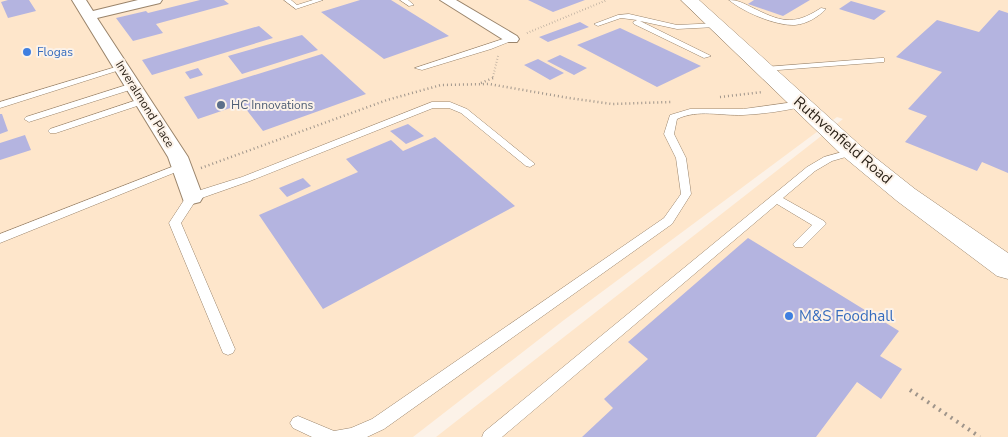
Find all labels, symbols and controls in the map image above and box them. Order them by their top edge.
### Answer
place label: Flogas [37,44,73,60]
marker: Flogas [21,46,33,58]
street label: Inveralmond Place [112,58,178,150]
street label: Ruthvenfield Road [789,92,897,188]
place label: HC Innovations [231,97,313,113]
marker: HC Innovations [215,99,227,111]
place label: M&S Foodhall [799,306,895,326]
marker: M&S Foodhall [783,310,795,322]

